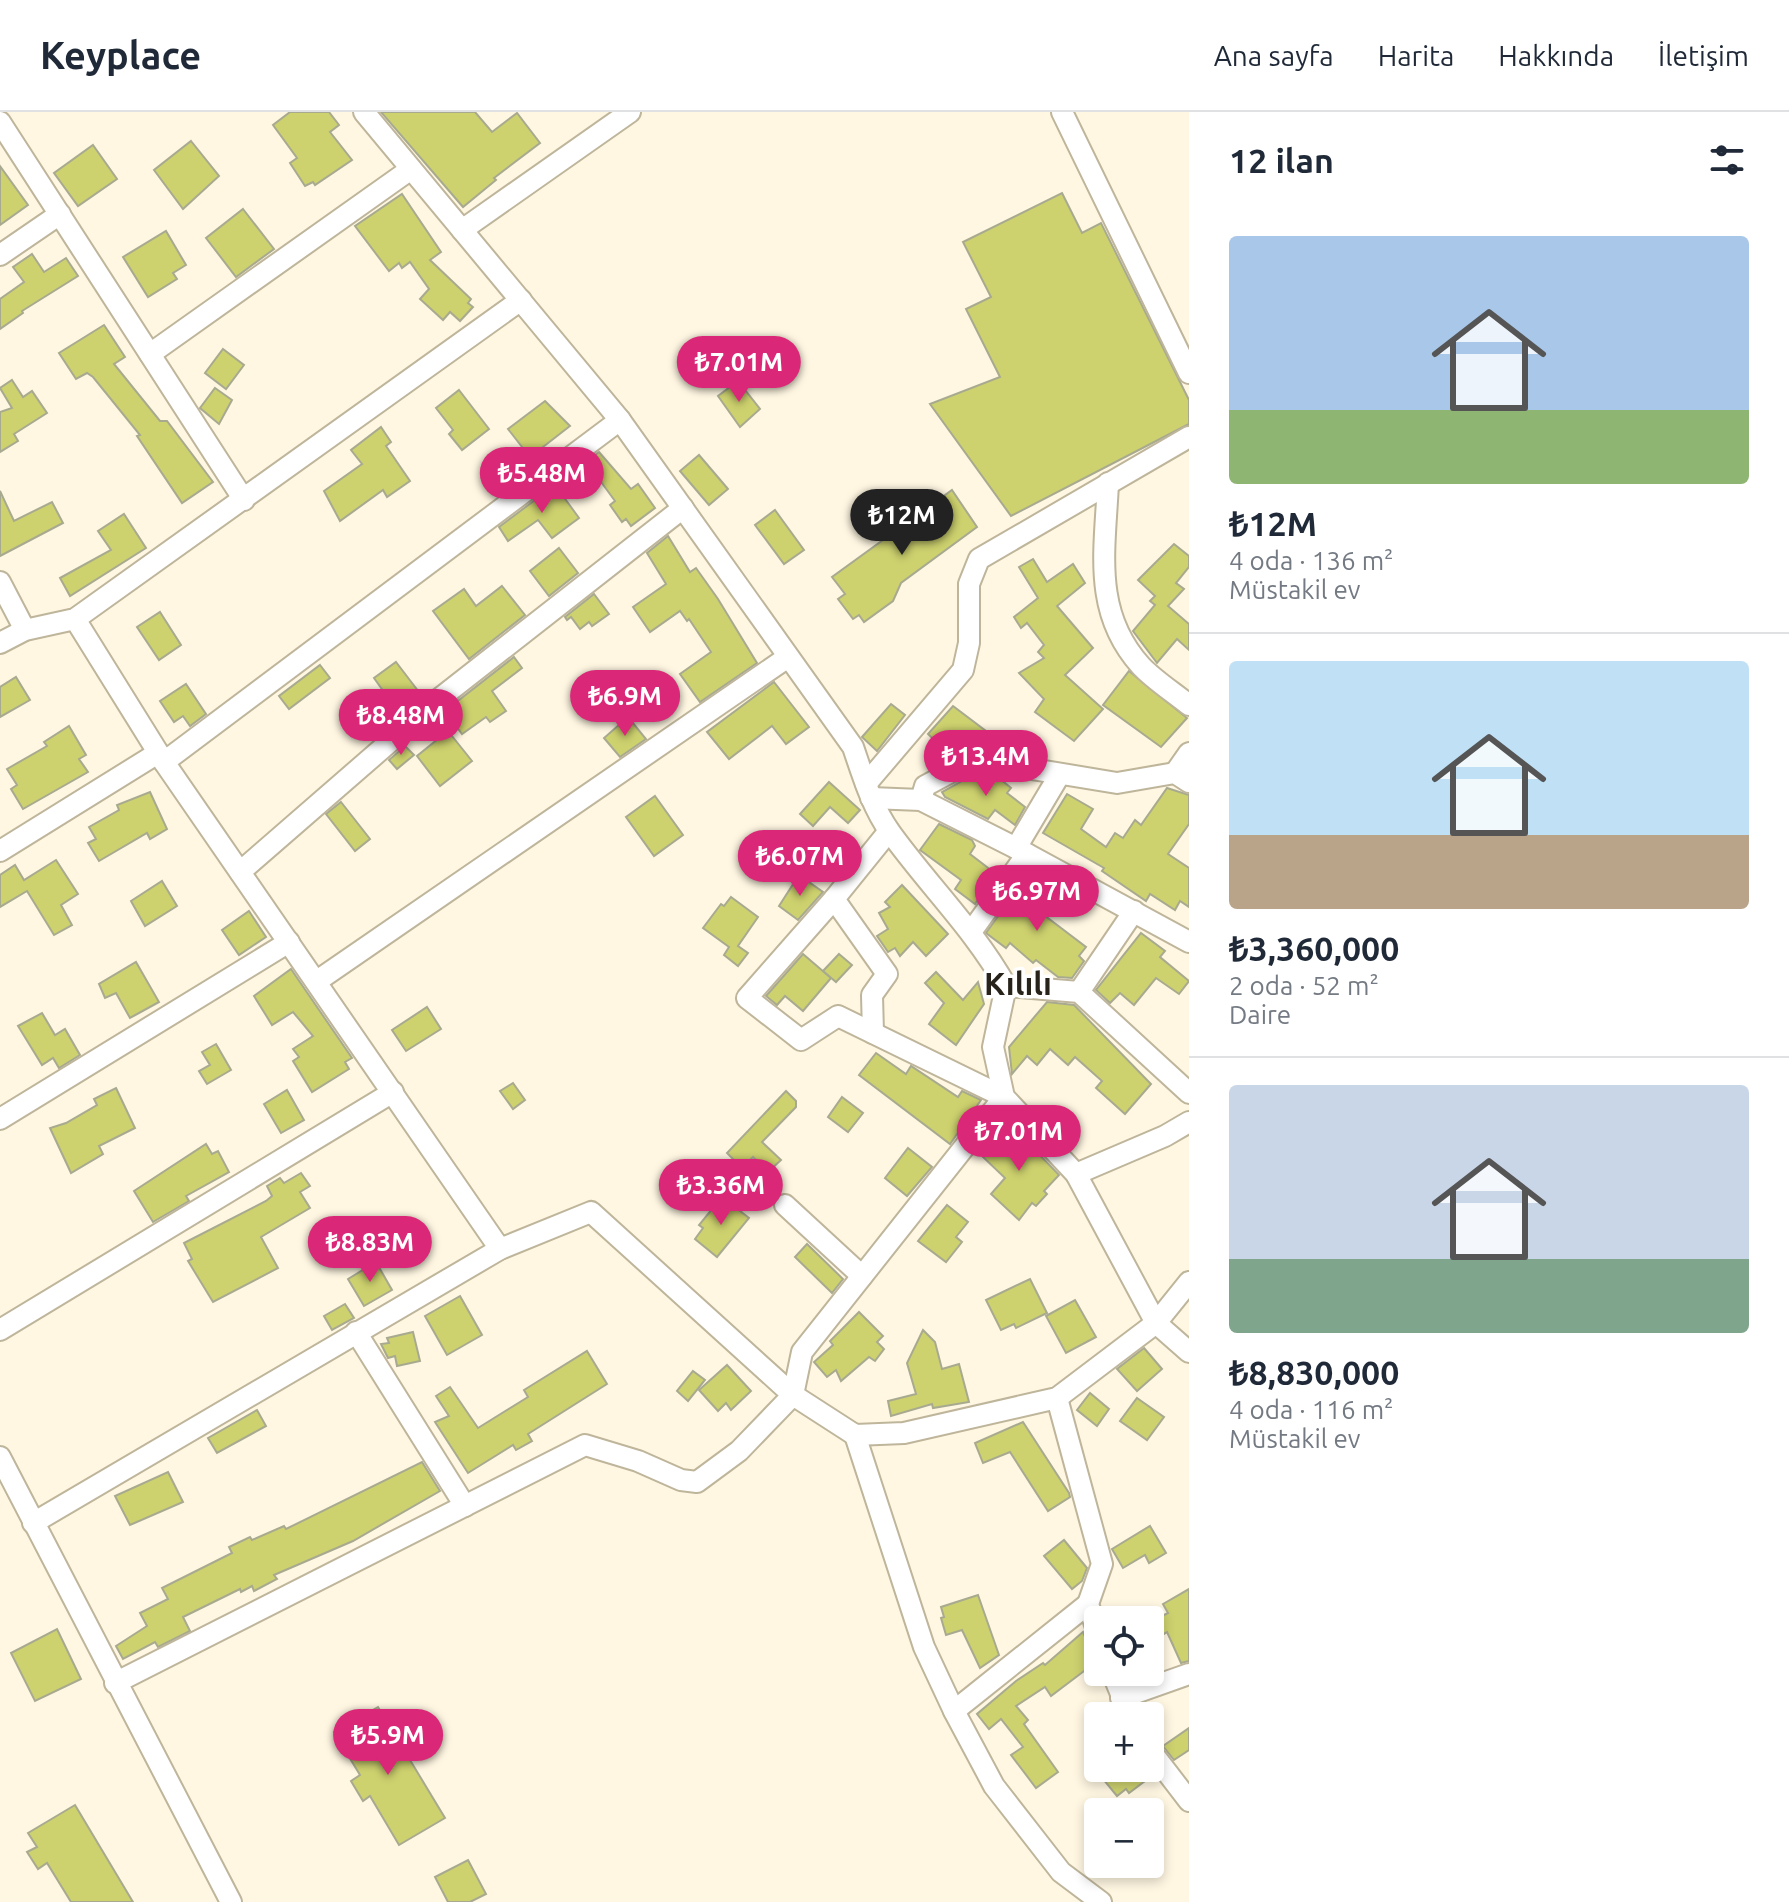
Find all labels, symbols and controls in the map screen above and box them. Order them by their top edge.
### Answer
text: Keyplace [40,34,201,76]
text: Ana sayfa [1214,40,1334,71]
text: Harita [1378,40,1454,71]
text: Hakkında [1498,40,1614,71]
text: İletişim [1658,40,1749,71]
icon: filters [1705,138,1749,182]
text: 12 ilan [1229,141,1334,179]
icon: home [1417,288,1561,432]
pin: ₺7.01M [674,336,804,404]
text: ₺7.01M [695,347,783,376]
pin: ₺5.48M [477,447,607,515]
text: ₺5.48M [498,458,586,487]
pin: ₺12M [855,489,949,557]
text: ₺12M [868,500,936,529]
text: ₺12M [1229,504,1317,542]
text: 4 oda · 136 m² [1229,546,1393,575]
text: Müstakil ev [1229,575,1361,604]
pin: ₺6.9M [569,670,681,738]
text: ₺6.9M [588,681,662,710]
pin: ₺8.48M [336,689,466,757]
text: ₺8.48M [357,700,445,729]
icon: home [1417,713,1561,857]
pin: ₺13.4M [921,730,1051,798]
text: ₺13.4M [942,741,1030,770]
pin: ₺6.07M [735,830,865,898]
text: ₺6.07M [756,841,844,870]
pin: ₺6.97M [972,865,1102,933]
text: ₺6.97M [993,876,1081,905]
text: ₺3,360,000 [1229,929,1399,967]
district label: Kılılı [984,965,1052,1001]
text: 2 oda · 52 m² [1229,971,1379,1000]
text: Daire [1229,1000,1291,1029]
pin: ₺7.01M [954,1105,1084,1173]
text: ₺7.01M [975,1116,1063,1145]
icon: home [1417,1137,1561,1281]
pin: ₺3.36M [656,1159,786,1227]
text: ₺3.36M [677,1170,765,1199]
pin: ₺8.83M [305,1216,435,1284]
text: ₺8.83M [326,1227,414,1256]
text: ₺8,830,000 [1229,1353,1399,1391]
text: 4 oda · 116 m² [1229,1395,1393,1424]
text: Müstakil ev [1229,1424,1361,1453]
map controls [1084,1606,1164,1878]
button: locate [1084,1606,1164,1686]
button: + [1084,1702,1164,1782]
pin: ₺5.9M [332,1709,444,1777]
text: ₺5.9M [351,1720,425,1749]
button: − [1084,1798,1164,1878]

